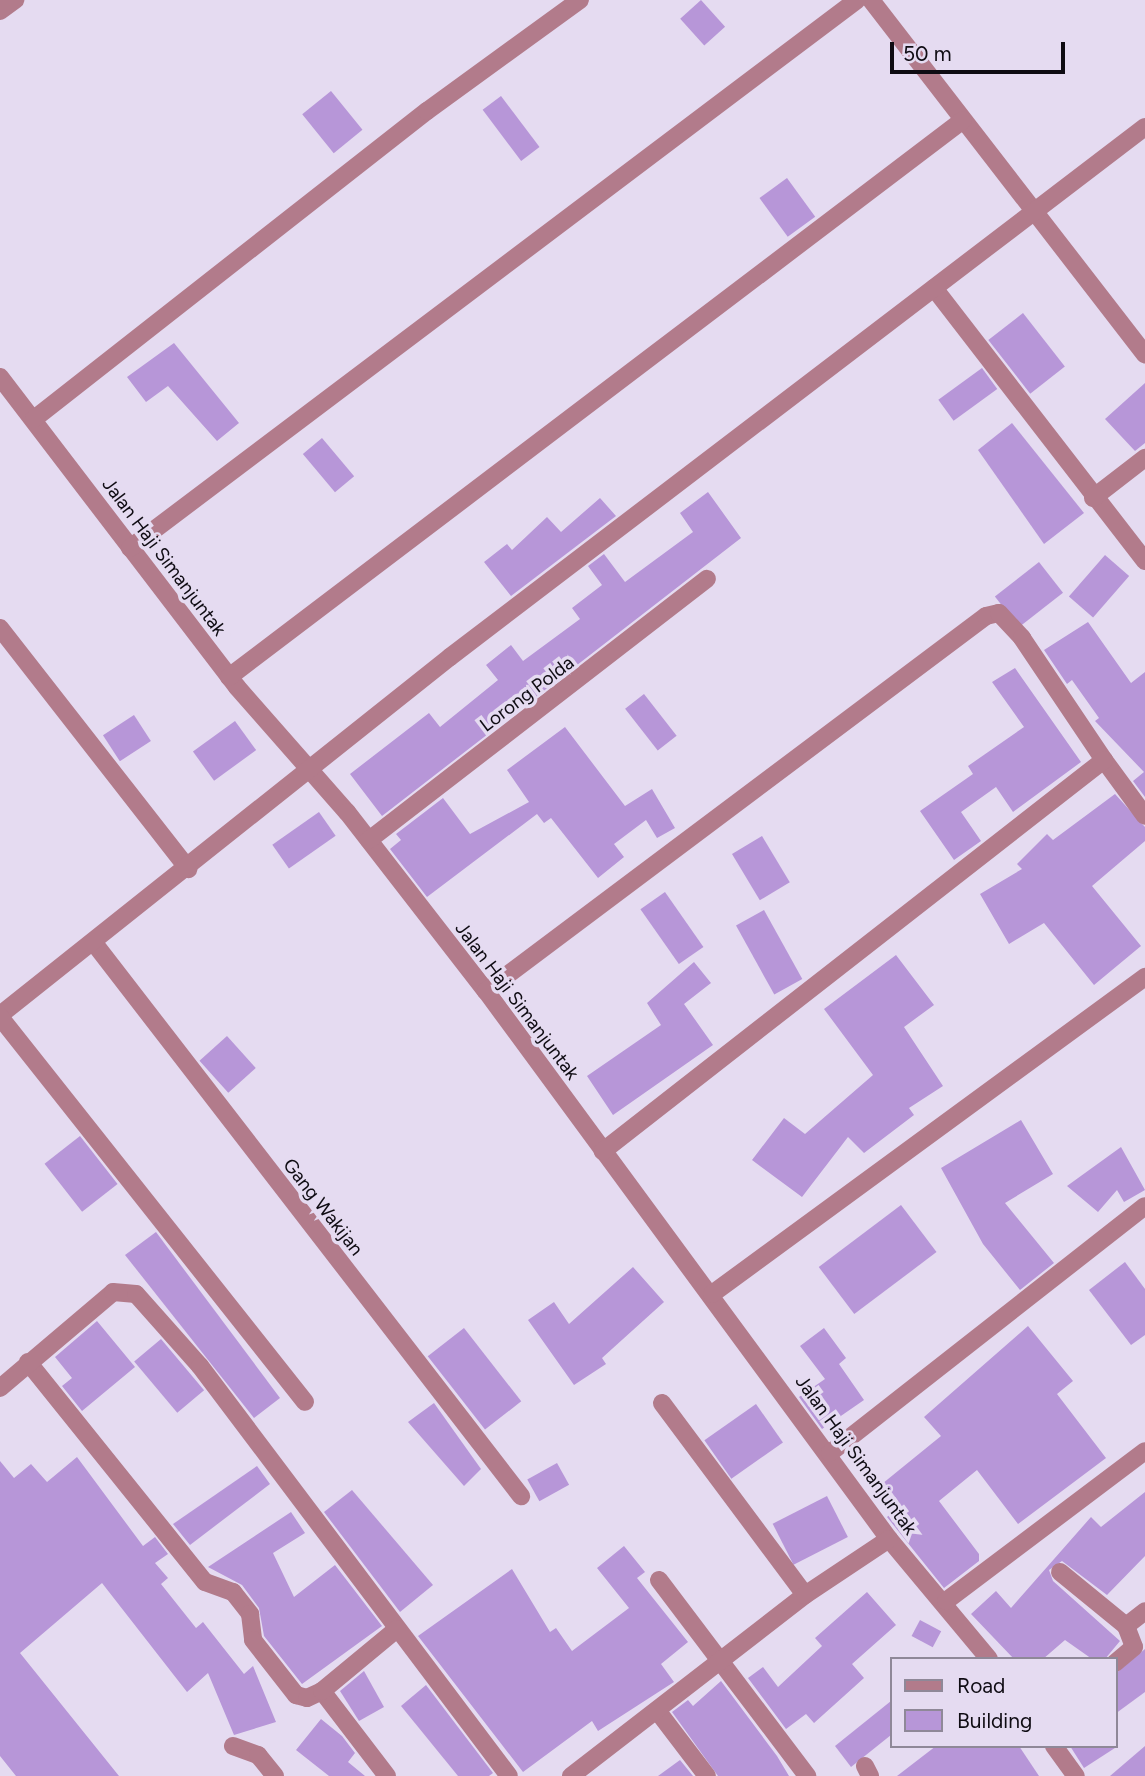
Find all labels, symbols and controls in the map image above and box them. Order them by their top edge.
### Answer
scale bar [893,28,1068,72]
text: 50 m [903,41,952,66]
street label: Jalan Haji Simanjuntak [97,474,231,640]
street label: Lorong Polda [476,651,578,737]
street label: Jalan Haji Simanjuntak [450,918,584,1084]
street label: Gang Wakijan [278,1154,368,1260]
street label: Jalan Haji Simanjuntak [790,1371,922,1539]
legend [890,1657,1117,1748]
text: Road [957,1673,1005,1698]
text: Building [957,1708,1032,1733]

